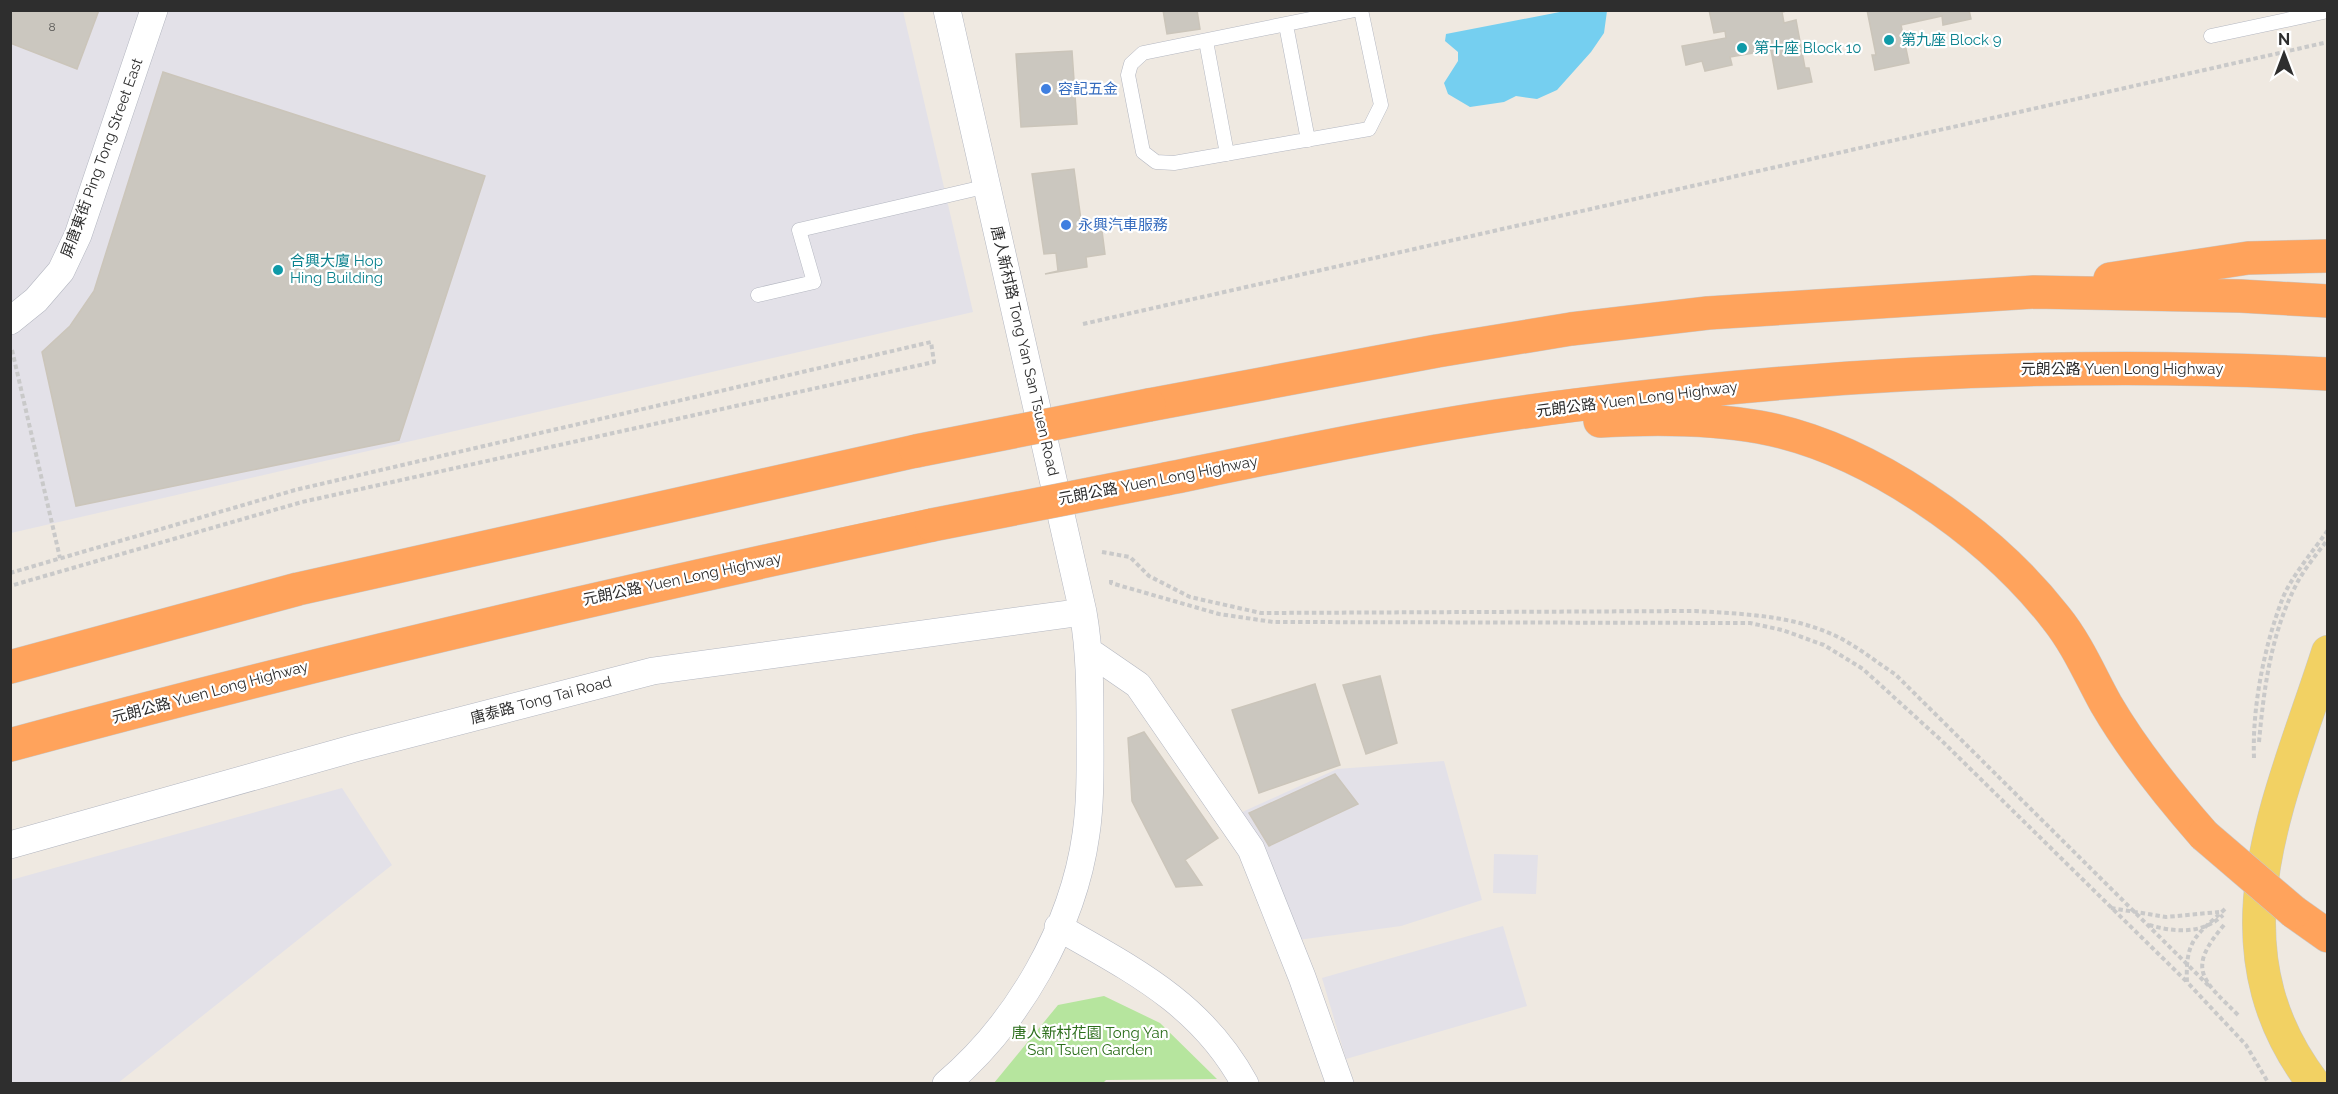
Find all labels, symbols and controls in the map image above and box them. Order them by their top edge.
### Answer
house number: 8 [48,20,56,34]
north arrow [2254,24,2314,84]
text: N [2278,30,2290,49]
place label: 第九座 Block 9 [1901,31,2002,49]
marker: 第九座 Block 9 [1882,33,1896,47]
place label: 第十座 Block 10 [1754,39,1861,57]
marker: 第十座 Block 10 [1735,41,1749,55]
street label: 屏唐東街 Ping Tong Street East [57,56,147,260]
place label: 容記五金 [1058,80,1118,98]
marker: 容記五金 [1039,82,1053,96]
place label: 永興汽車服務 [1078,216,1168,234]
marker: 永興汽車服務 [1059,218,1073,232]
street label: 唐人新村路 Tong Yan San Tsuen Road [987,224,1063,478]
place label: 合興大廈 Hop Hing Building [290,252,383,287]
marker: 合興大廈 Hop Hing Building [271,263,285,277]
street label: 元朗公路 Yuen Long Highway [2021,360,2223,378]
street label: 元朗公路 Yuen Long Highway [1535,378,1739,420]
street label: 元朗公路 Yuen Long Highway [1057,452,1259,508]
street label: 元朗公路 Yuen Long Highway [581,549,783,609]
street label: 元朗公路 Yuen Long Highway [110,657,310,727]
street label: 唐泰路 Tong Tai Road [468,672,614,728]
park label: 唐人新村花園 Tong Yan San Tsuen Garden [1012,1024,1168,1059]

